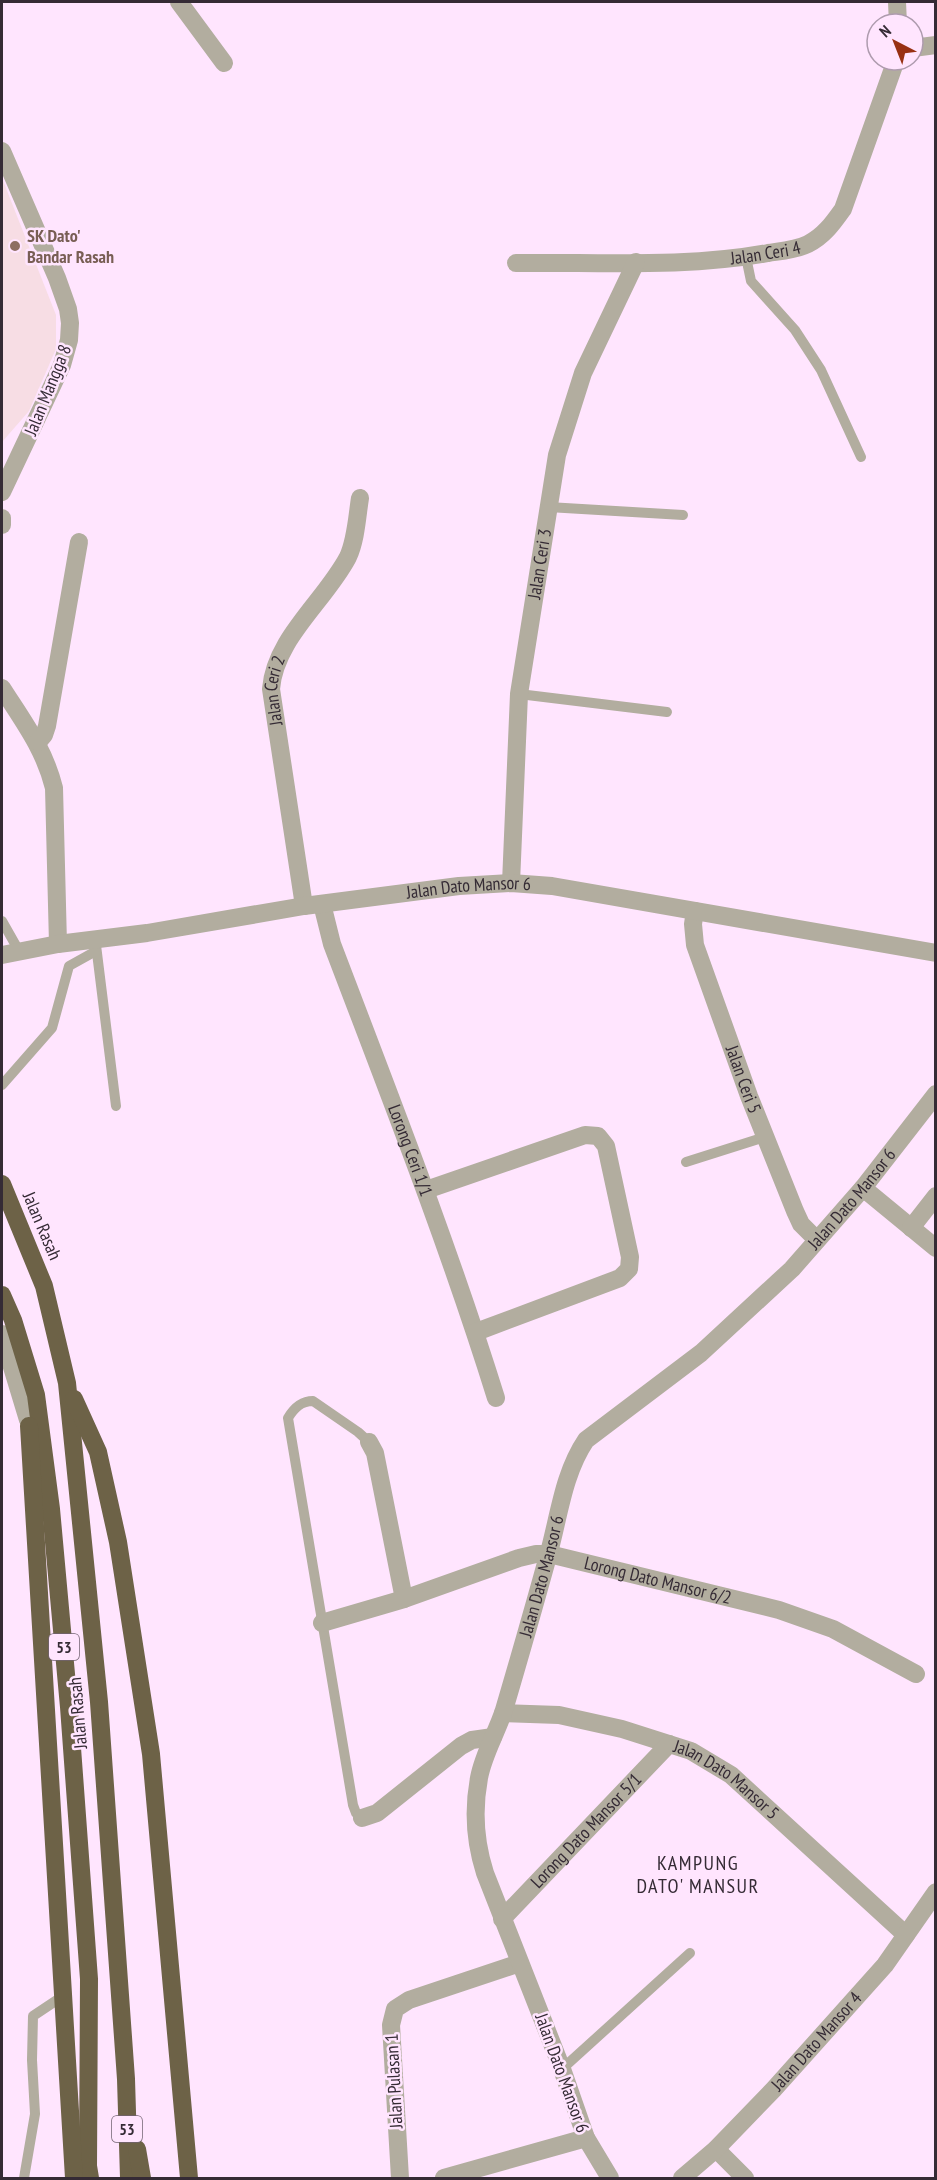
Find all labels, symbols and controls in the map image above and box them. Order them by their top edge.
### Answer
north arrow [865,12,925,72]
text: N [875,21,895,41]
place label: SK Dato' Bandar Rasah [27,224,114,268]
street label: Jalan Ceri 4 [728,236,803,270]
marker: SK Dato' Bandar Rasah [8,239,22,253]
street label: Jalan Mangga 8 [19,341,76,440]
street label: Jalan Ceri 3 [522,527,556,601]
street label: Jalan Ceri 2 [259,652,290,728]
street label: Jalan Dato Mansor 6 [404,871,532,904]
street label: Jalan Ceri 5 [720,1041,767,1117]
street label: Lorong Ceri 1/1 [383,1101,438,1199]
street label: Jalan Dato Mansor 6 [802,1144,900,1255]
street label: Jalan Rasah [17,1187,67,1263]
street label: Jalan Dato Mansor 6 [514,1513,568,1641]
street label: Lorong Dato Mansor 6/2 [582,1551,734,1609]
road number: 53 [49,1634,79,1660]
street label: Jalan Rasah [63,1676,92,1751]
street label: Jalan Dato Mansor 5 [670,1734,784,1824]
street label: Lorong Dato Mansor 5/1 [526,1768,646,1893]
district label: KAMPUNG DATO' MANSUR [636,1850,760,1899]
street label: Jalan Dato Mansor 4 [765,1987,867,2096]
street label: Jalan Dato Mansor 6 [530,2009,595,2135]
street label: Jalan Pulasan 1 [380,2033,408,2130]
road number: 53 [112,2116,142,2142]

